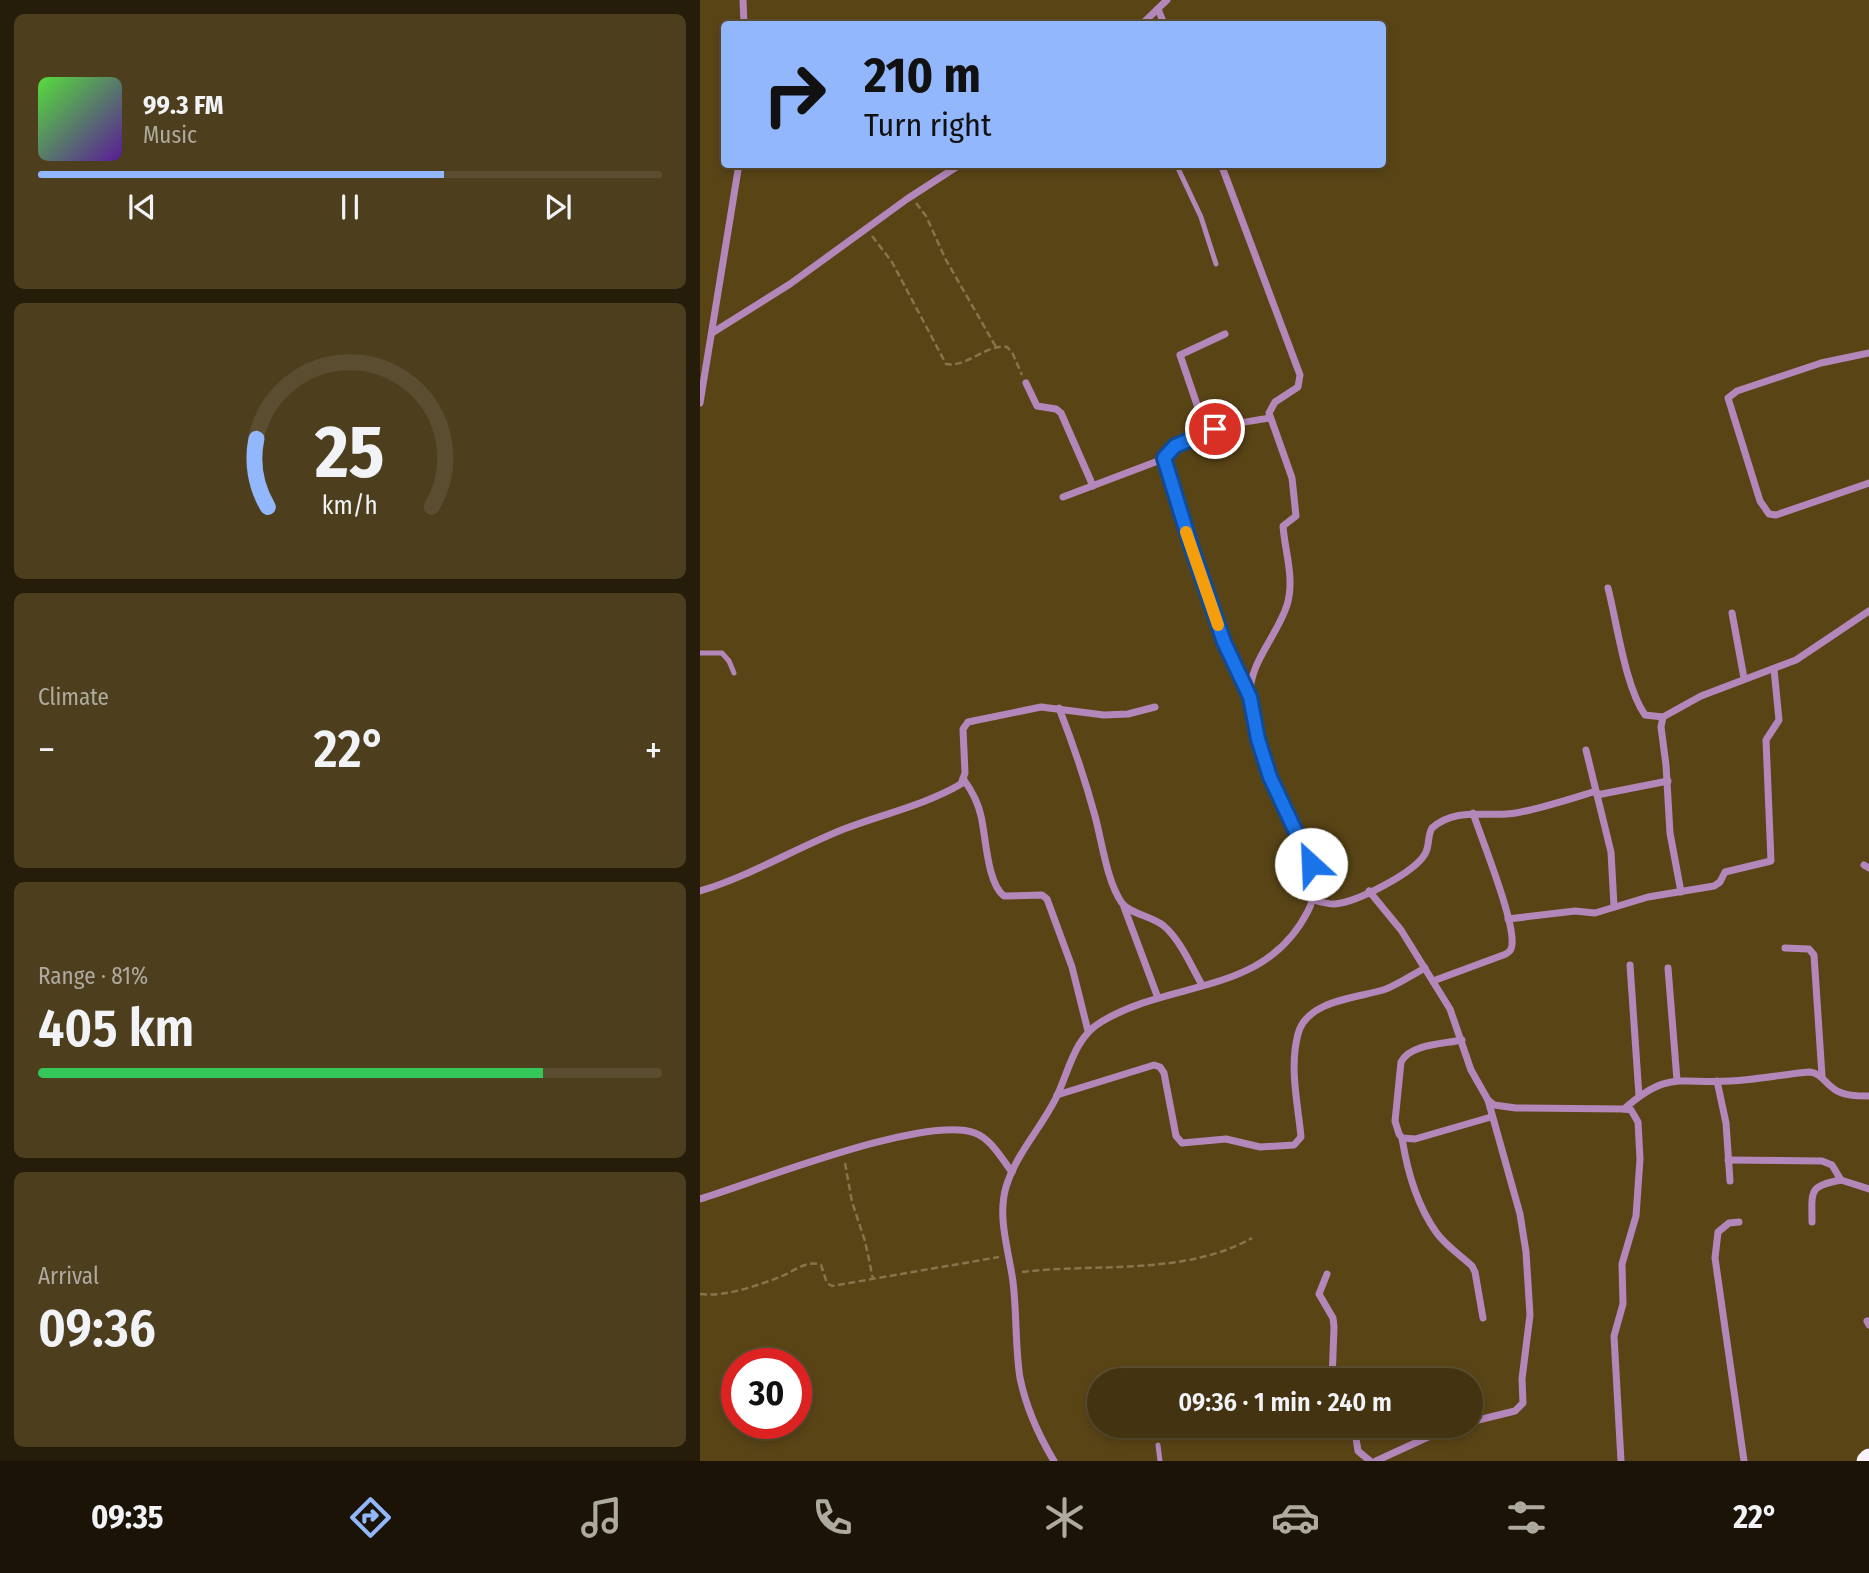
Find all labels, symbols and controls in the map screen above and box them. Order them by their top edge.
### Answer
text: 210 m [864,46,981,105]
icon: right [749,49,840,140]
text: 99.3 FM [143,90,223,121]
text: Turn right [864,106,991,144]
text: Music [143,121,197,149]
icon: previous [123,188,161,226]
icon: pause [331,188,369,226]
icon: next [539,188,577,226]
pin [1185,399,1245,459]
text: 25 [314,410,385,497]
icon: arrive [1196,410,1234,448]
text: km/h [322,491,378,521]
text: Climate [38,683,109,711]
text: 22° [314,718,386,781]
text: − [38,727,55,773]
text: + [645,727,662,773]
position arrow [1274,827,1348,901]
text: Range · 81% [38,962,148,990]
text: 405 km [38,997,194,1060]
text: Arrival [38,1262,99,1290]
text: 09:36 [38,1297,156,1360]
speed limit sign: 30 [721,1348,812,1439]
text: 09:36 · 1 min · 240 m [1178,1387,1392,1418]
icon: directions [346,1493,395,1542]
icon: music [577,1493,626,1542]
icon: phone [808,1493,857,1542]
icon: climate [1040,1493,1089,1542]
icon: car [1271,1493,1320,1542]
icon: filters [1502,1493,1551,1542]
text: 09:35 [91,1498,164,1536]
text: 22° [1733,1498,1778,1536]

